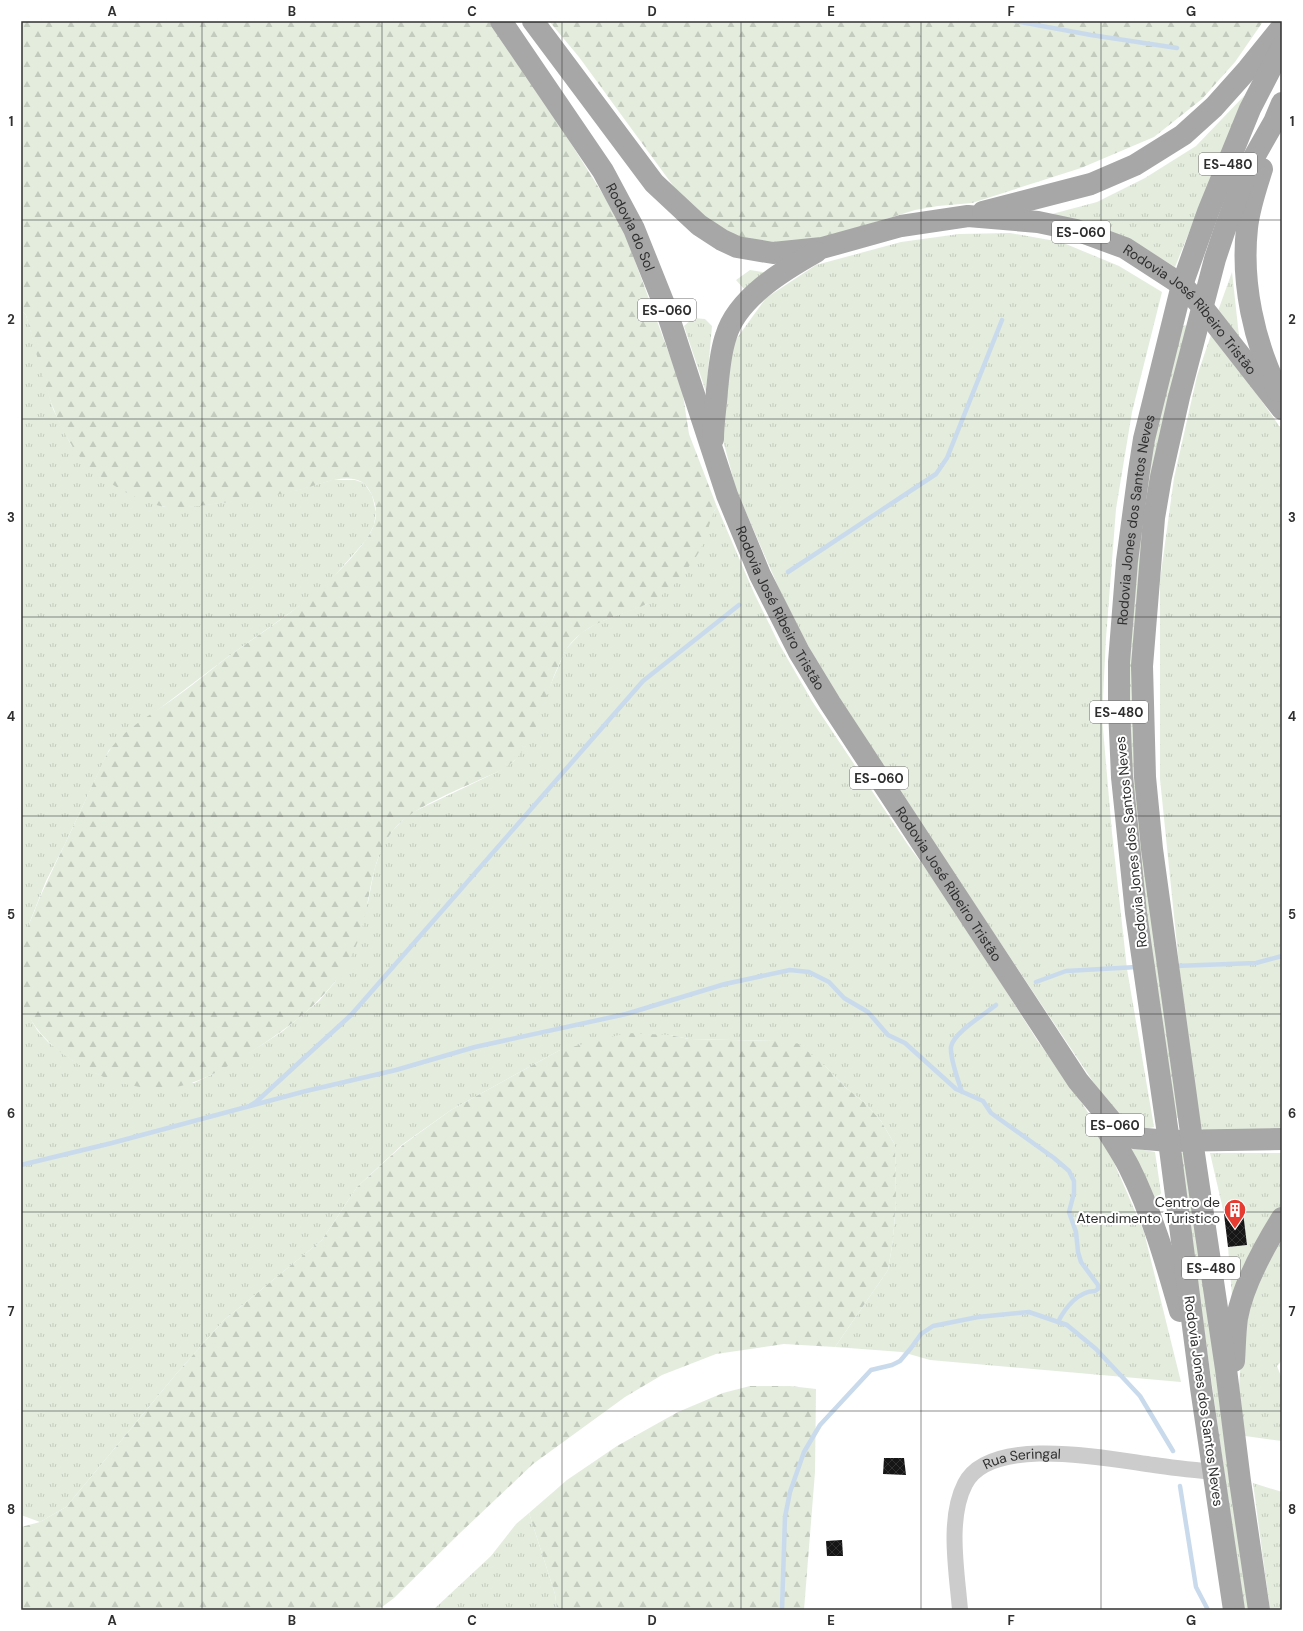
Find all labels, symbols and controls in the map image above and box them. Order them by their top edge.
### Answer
text: A [107,3,117,20]
text: B [288,3,296,20]
text: C [467,3,477,20]
text: D [647,3,657,20]
text: E [827,3,835,20]
text: F [1007,3,1015,20]
text: G [1186,3,1196,20]
text: 1 [9,113,13,130]
text: 1 [1290,113,1294,130]
road number: ES-480 [1199,153,1257,175]
street label: Rodovia do Sol [602,180,659,274]
road number: ES-060 [1052,221,1110,243]
street label: Rodovia José Ribeiro Tristão [1120,240,1261,378]
road number: ES-060 [638,299,696,321]
text: 2 [7,311,15,328]
text: 2 [1288,311,1296,328]
street label: Rodovia Jones dos Santos Neves [1113,412,1159,626]
text: 3 [7,509,15,526]
text: 3 [1288,509,1296,526]
street label: Rodovia José Ribeiro Tristão [732,523,829,693]
road number: ES-480 [1090,701,1148,723]
text: 4 [7,708,15,725]
text: 4 [1288,708,1296,725]
street label: Rodovia Jones dos Santos Neves [1111,735,1151,949]
road number: ES-060 [850,767,908,789]
street label: Rodovia José Ribeiro Tristão [891,803,1006,965]
text: 5 [7,906,15,923]
text: 5 [1288,906,1296,923]
text: 6 [7,1105,15,1122]
text: 6 [1288,1105,1296,1122]
road number: ES-060 [1086,1114,1144,1136]
place label: Centro de Atendimento Turistico [1077,1193,1220,1227]
building icon: Centro de Atendimento Turistico [1222,1197,1248,1230]
road number: ES-480 [1182,1257,1240,1279]
street label: Rodovia Jones dos Santos Neves [1180,1295,1228,1507]
text: 7 [8,1303,15,1320]
text: 7 [1289,1303,1296,1320]
street label: Rua Seringal [980,1444,1061,1473]
text: 8 [7,1501,15,1518]
text: 8 [1288,1501,1296,1518]
text: A [107,1612,117,1629]
text: B [288,1612,296,1629]
text: C [467,1612,477,1629]
text: D [647,1612,657,1629]
text: E [827,1612,835,1629]
text: F [1007,1612,1015,1629]
text: G [1186,1612,1196,1629]

